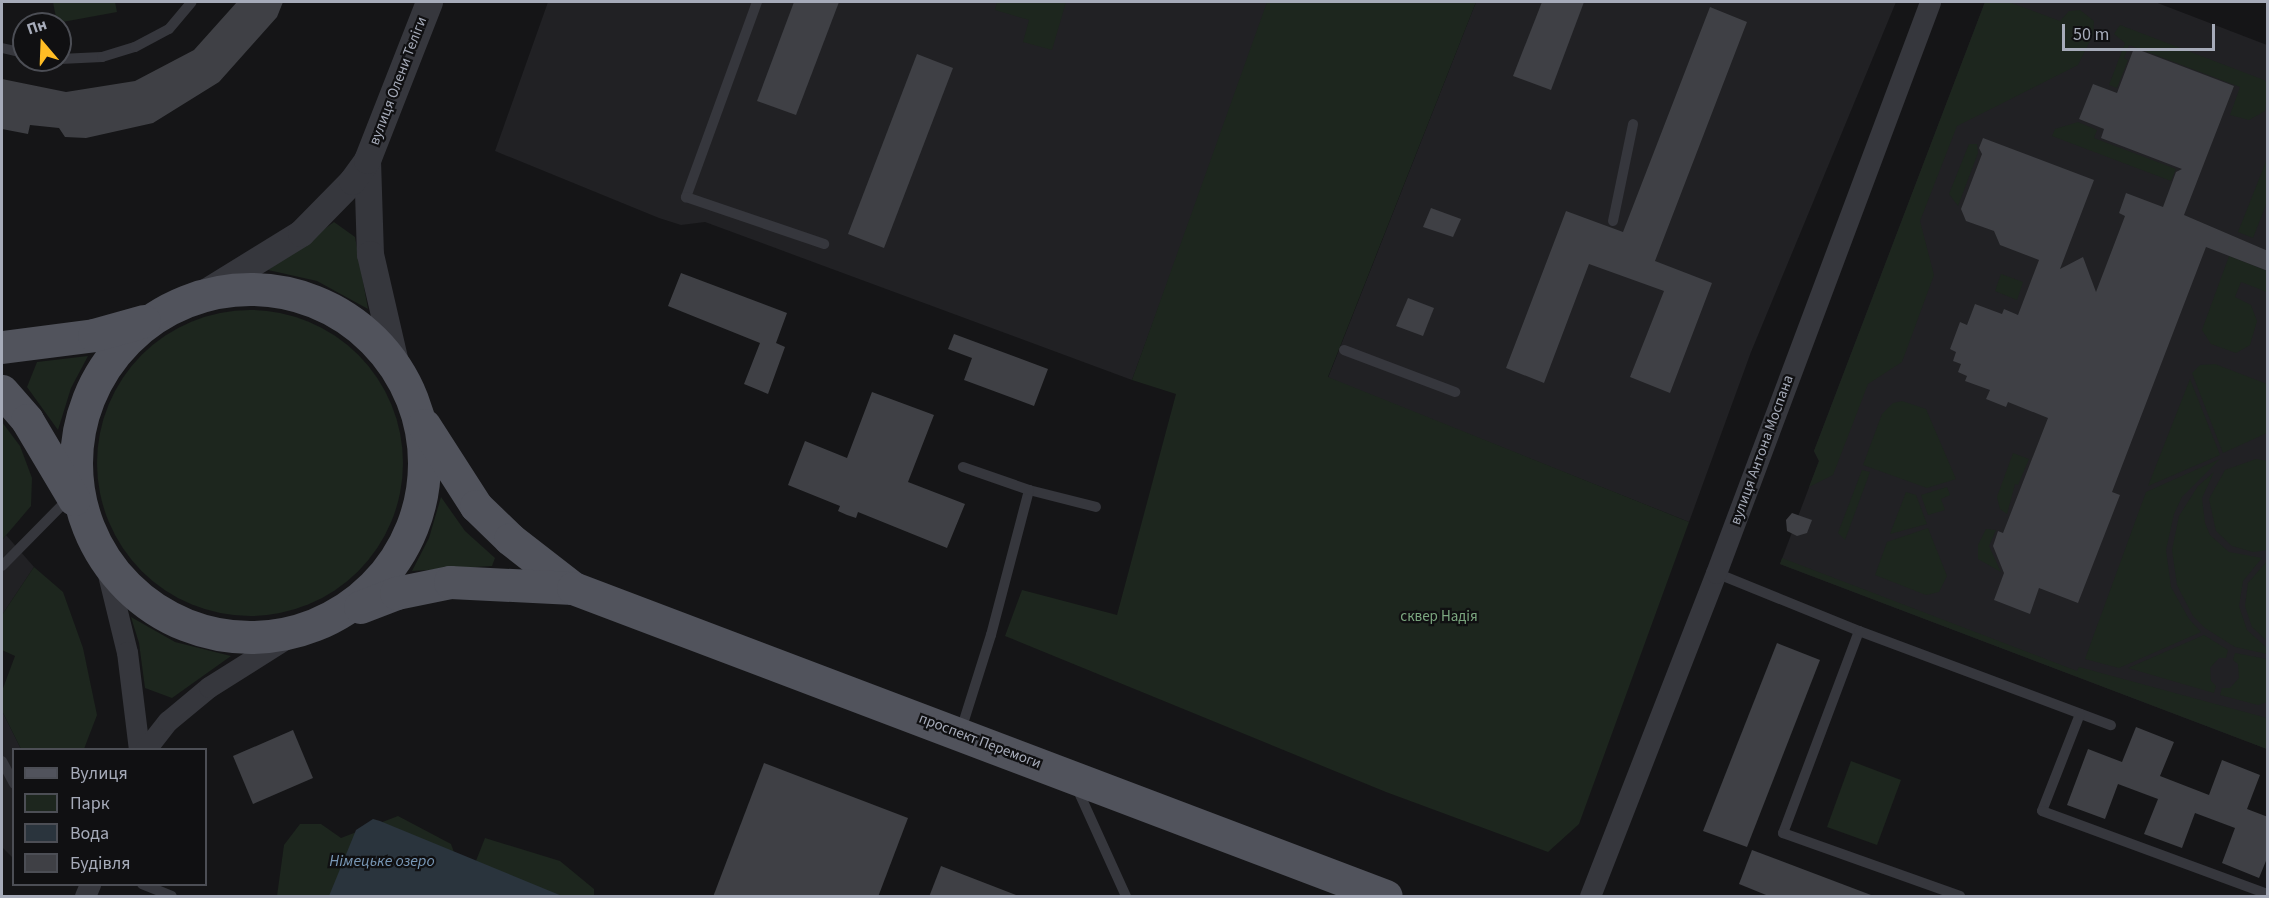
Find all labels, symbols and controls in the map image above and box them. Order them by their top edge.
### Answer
north arrow [12,12,72,72]
scale bar [2065,12,2218,50]
text: Пн [24,13,50,41]
street label: вулиця Олени Теліги [365,14,431,148]
text: 50 m [2073,22,2109,47]
street label: вулиця Антона Моспана [1727,373,1797,527]
park label: сквер Надія [1400,608,1478,626]
street label: проспект Перемоги [916,709,1044,773]
legend [12,748,207,886]
text: Вулиця [70,761,128,786]
text: Парк [70,791,110,816]
text: Вода [70,821,109,846]
text: Будівля [70,851,130,876]
water label: Німецьке озеро [329,851,435,871]

